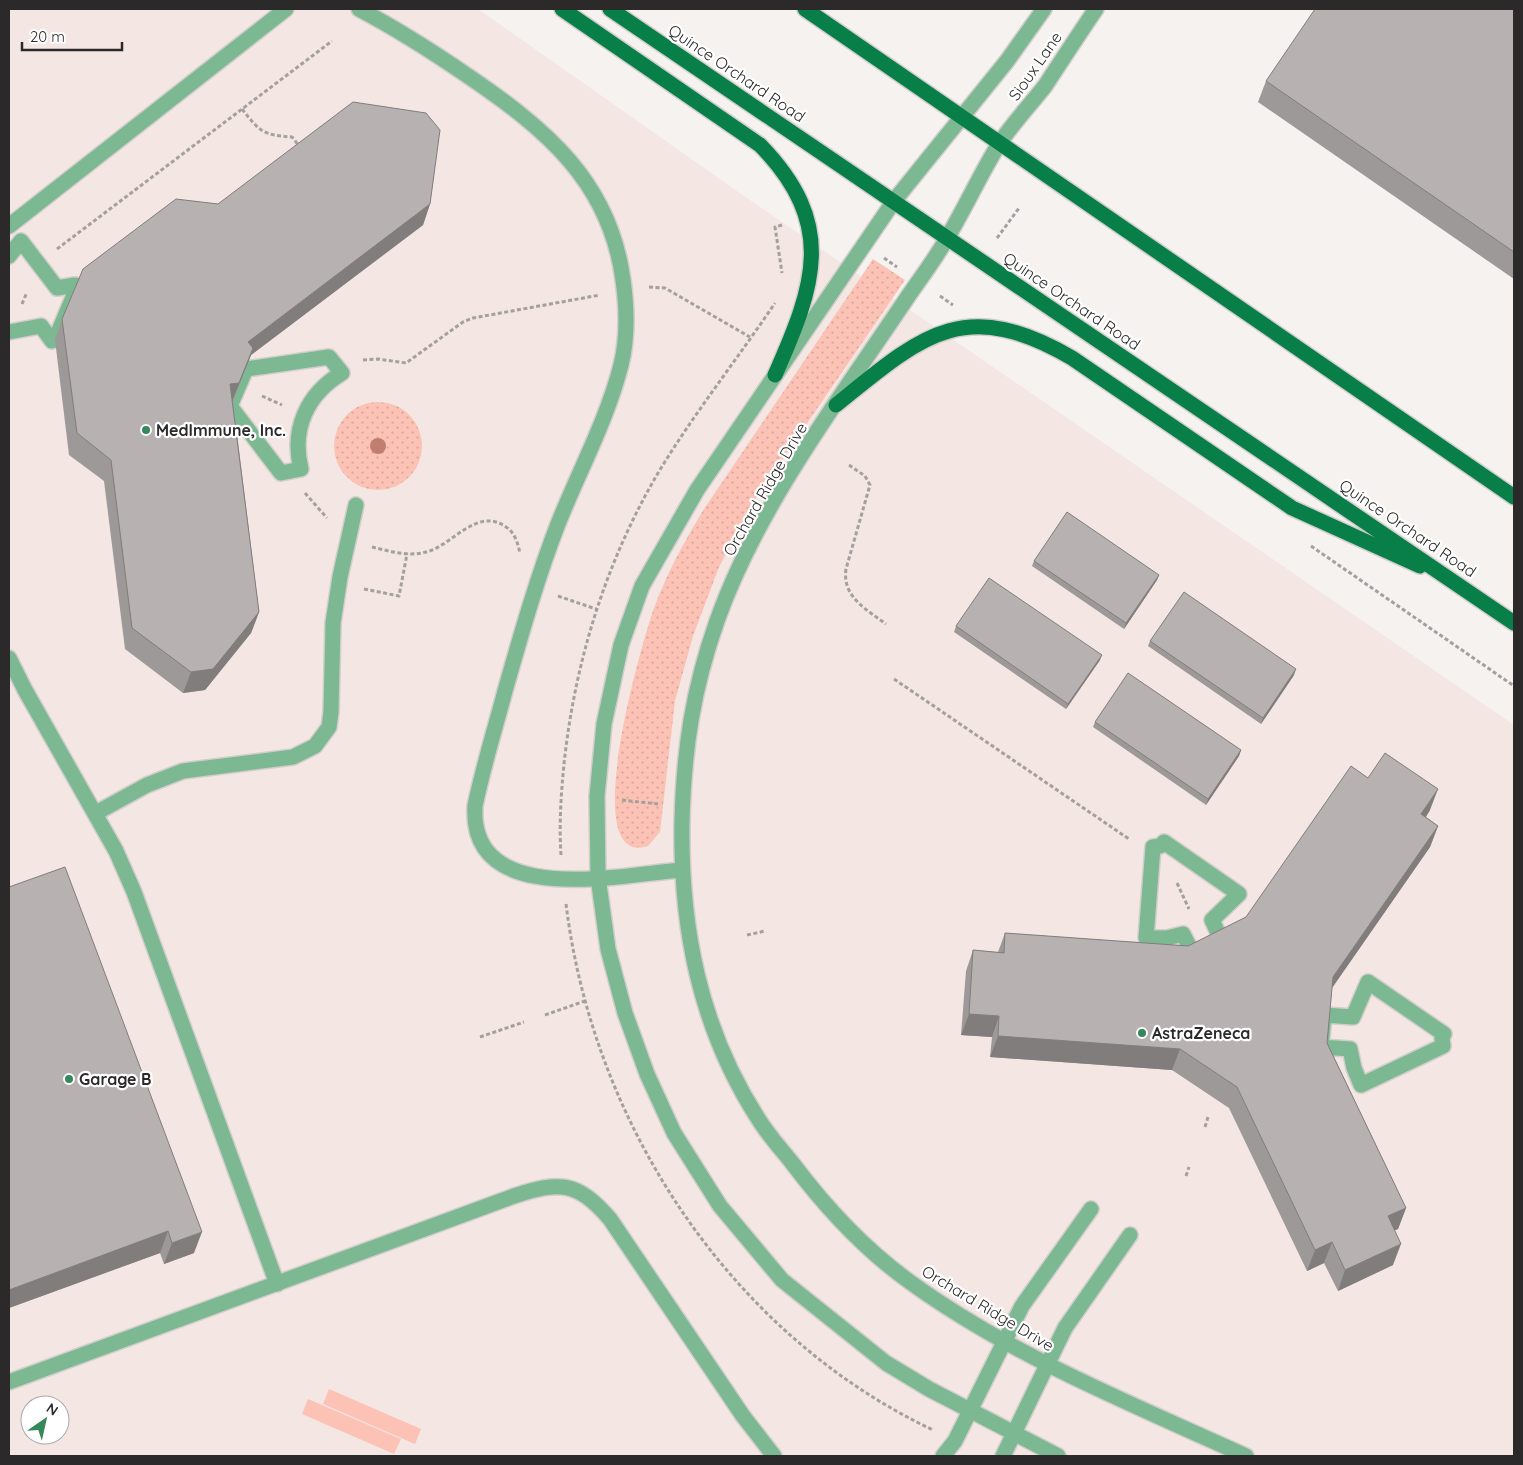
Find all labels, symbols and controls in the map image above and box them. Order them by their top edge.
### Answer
scale bar [22,20,122,52]
street label: Quince Orchard Road [665,20,809,126]
text: 20 m [30,27,65,46]
street label: Sioux Lane [1004,28,1066,104]
street label: Quince Orchard Road [1000,248,1144,354]
street label: Orchard Ridge Drive [719,419,811,559]
place label: MedImmune, Inc. [156,420,286,440]
marker: MedImmune, Inc. [140,424,152,436]
street label: Quince Orchard Road [1336,475,1480,581]
place label: AstraZeneca [1152,1023,1250,1043]
marker: AstraZeneca [1136,1027,1148,1039]
place label: Garage B [79,1069,152,1089]
marker: Garage B [63,1073,75,1085]
street label: Orchard Ridge Drive [918,1261,1058,1355]
north arrow [20,1395,70,1445]
text: N [43,1399,62,1420]

